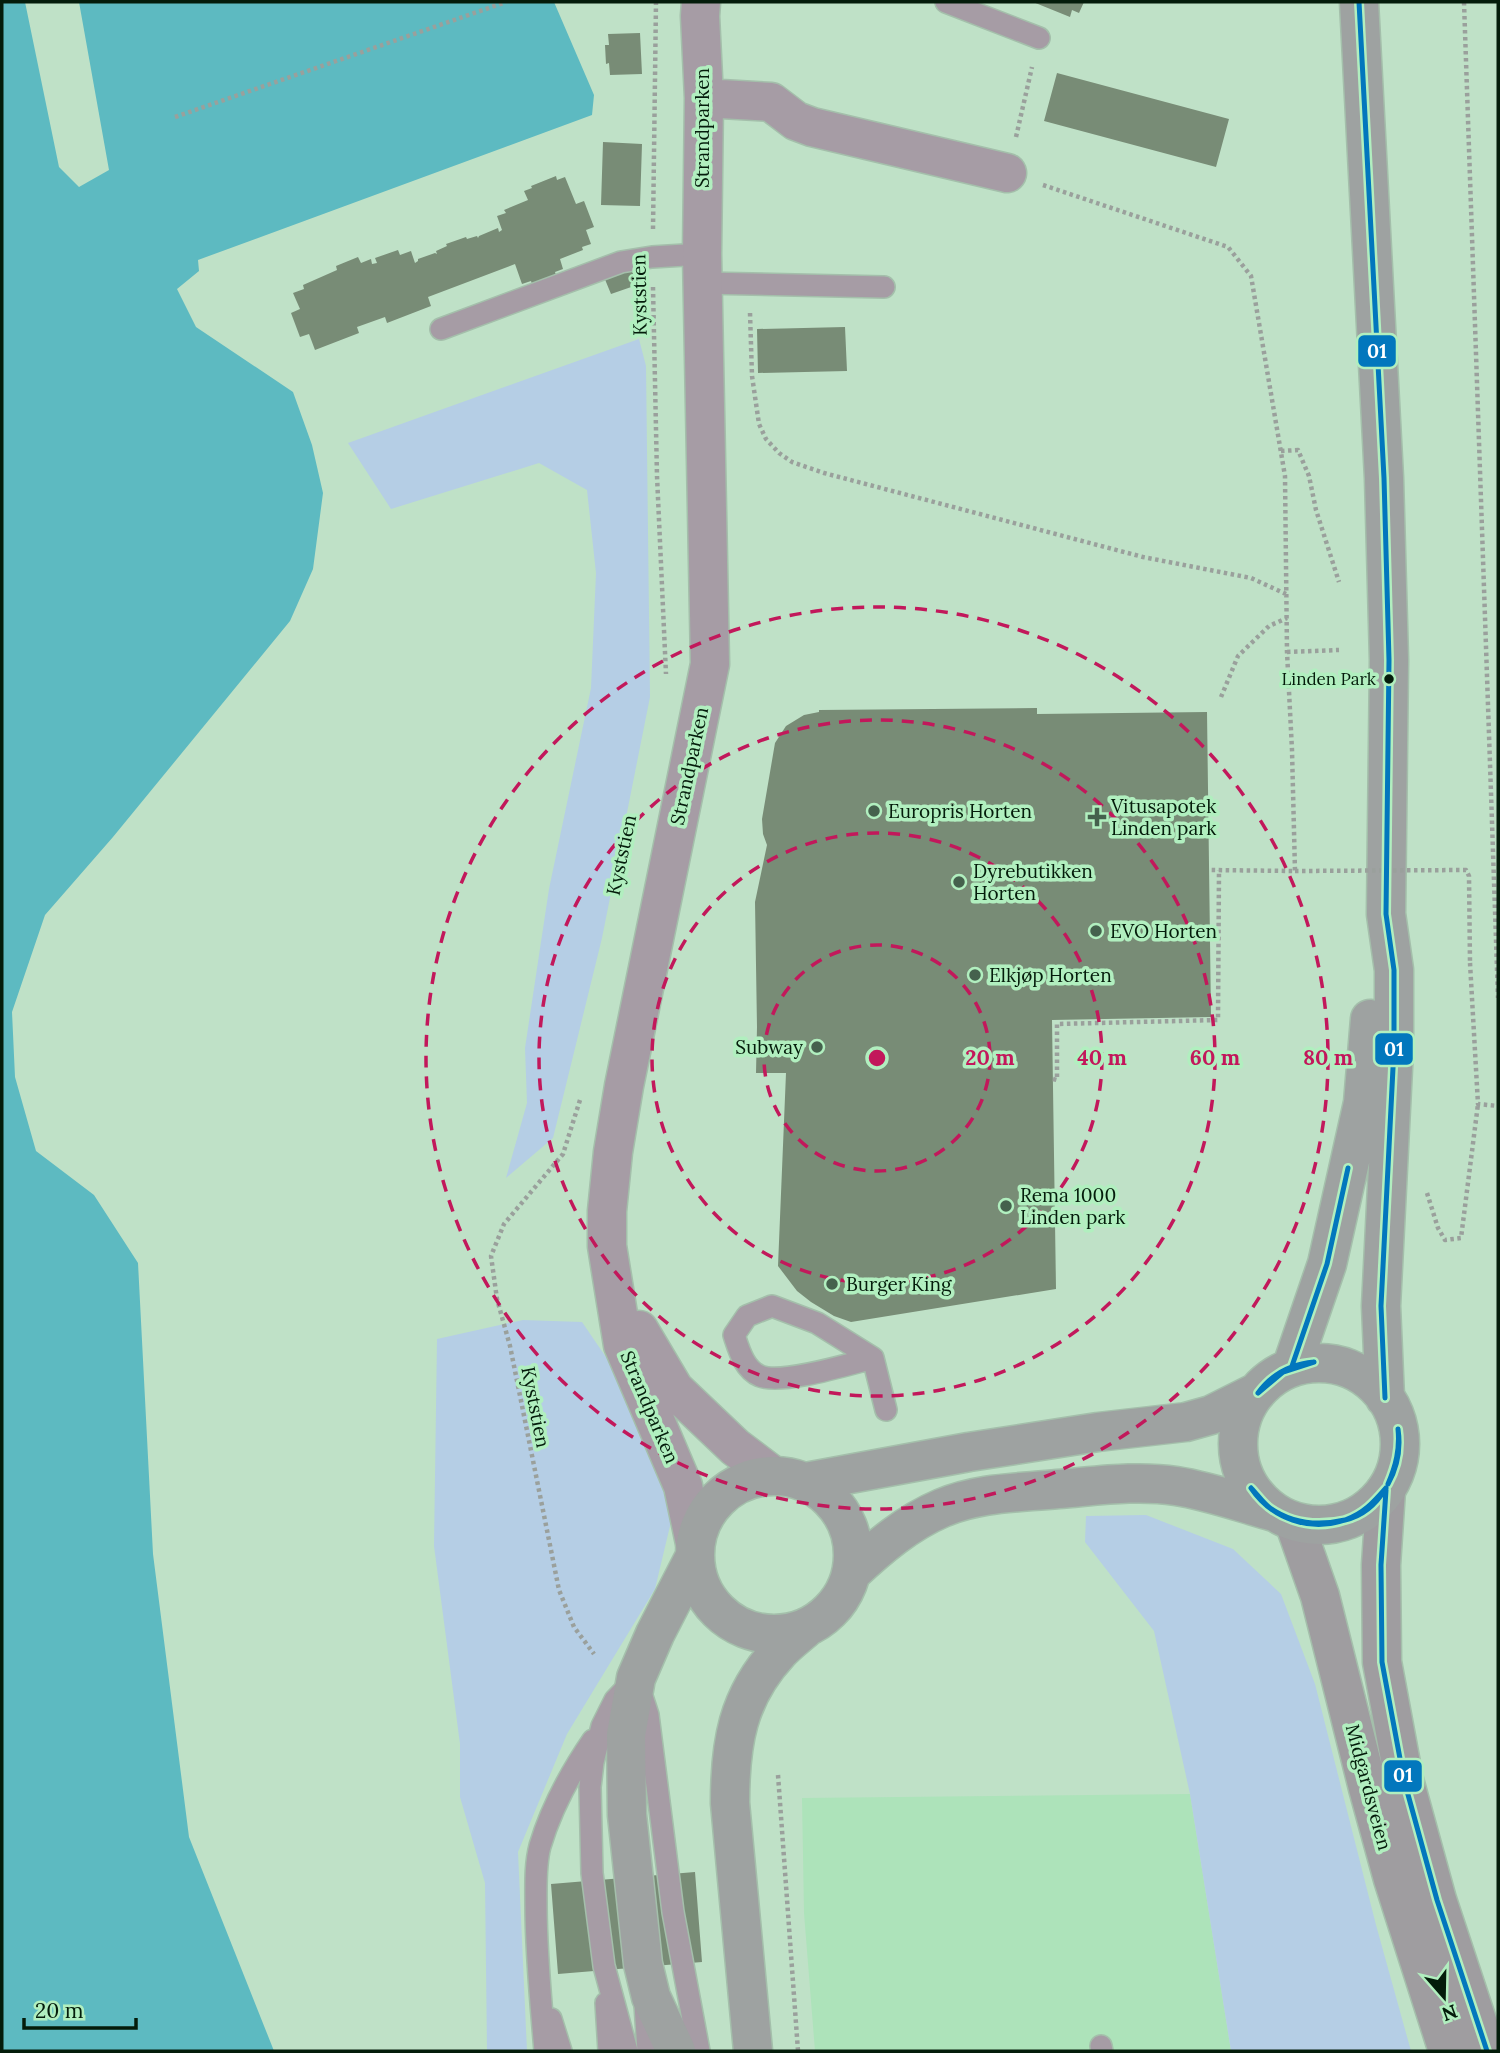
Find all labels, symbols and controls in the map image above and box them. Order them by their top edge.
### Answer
street label: Strandparken [690,68,714,188]
street label: Kyststien [626,254,652,336]
line badge: 01 [1357,334,1397,368]
text: 01 [1367,339,1387,363]
place label: Linden Park [1282,668,1377,690]
marker: Linden Park [1382,672,1396,686]
street label: Strandparken [665,705,713,827]
place label: Vitusapotek Linden park [1110,794,1217,840]
place label: Europris Horten [888,799,1032,823]
marker: Europris Horten [866,803,882,819]
marker: Vitusapotek Linden park [1089,809,1105,825]
street label: Kyststien [601,812,641,898]
place label: Dyrebutikken Horten [973,859,1093,905]
marker: Dyrebutikken Horten [951,874,967,890]
place label: EVO Horten [1110,919,1217,943]
marker: EVO Horten [1088,923,1104,939]
place label: Elkjøp Horten [989,963,1112,987]
marker: Elkjøp Horten [967,967,983,983]
line badge: 01 [1374,1032,1414,1066]
place label: Subway [735,1035,803,1059]
text: 01 [1384,1037,1404,1061]
marker: Subway [809,1039,825,1055]
text: 20 m [965,1044,1015,1071]
text: 40 m [1077,1044,1127,1071]
text: 60 m [1190,1044,1240,1071]
text: 80 m [1303,1044,1353,1071]
centre of rings [865,1046,889,1070]
place label: Rema 1000 Linden park [1020,1183,1126,1229]
marker: Rema 1000 Linden park [998,1198,1014,1214]
place label: Burger King [846,1272,952,1296]
marker: Burger King [824,1276,840,1292]
street label: Strandparken [616,1347,684,1467]
street label: Kyststien [516,1364,556,1450]
street label: Midgardsveien [1341,1721,1397,1853]
line badge: 01 [1383,1759,1423,1793]
text: 01 [1393,1763,1413,1787]
north arrow [1409,1962,1479,2032]
scale bar [24,1986,136,2030]
text: 20 m [35,1997,84,2024]
text: N [1439,1999,1461,2027]

